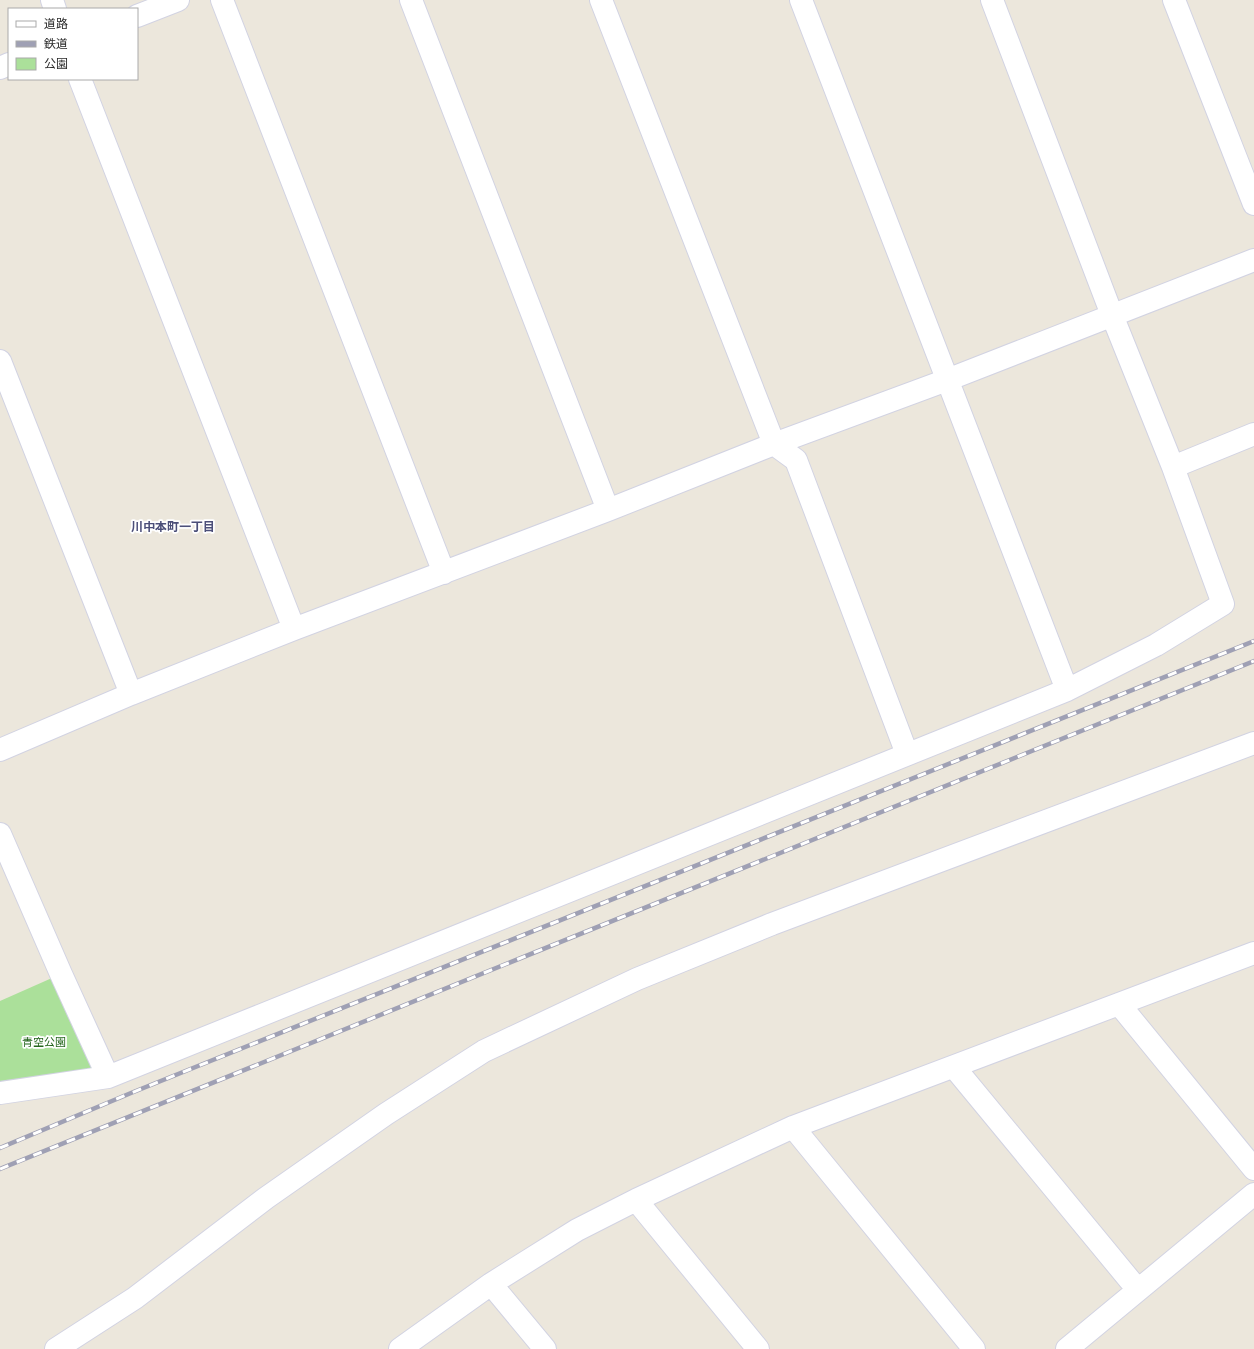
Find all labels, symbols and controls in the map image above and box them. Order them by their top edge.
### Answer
legend [8,8,138,80]
text: 道路 [44,16,68,31]
text: 鉄道 [44,36,68,51]
text: 公園 [44,56,68,71]
district label: 川中本町一丁目 [131,519,215,534]
park label: 青空公園 [22,1035,66,1049]

